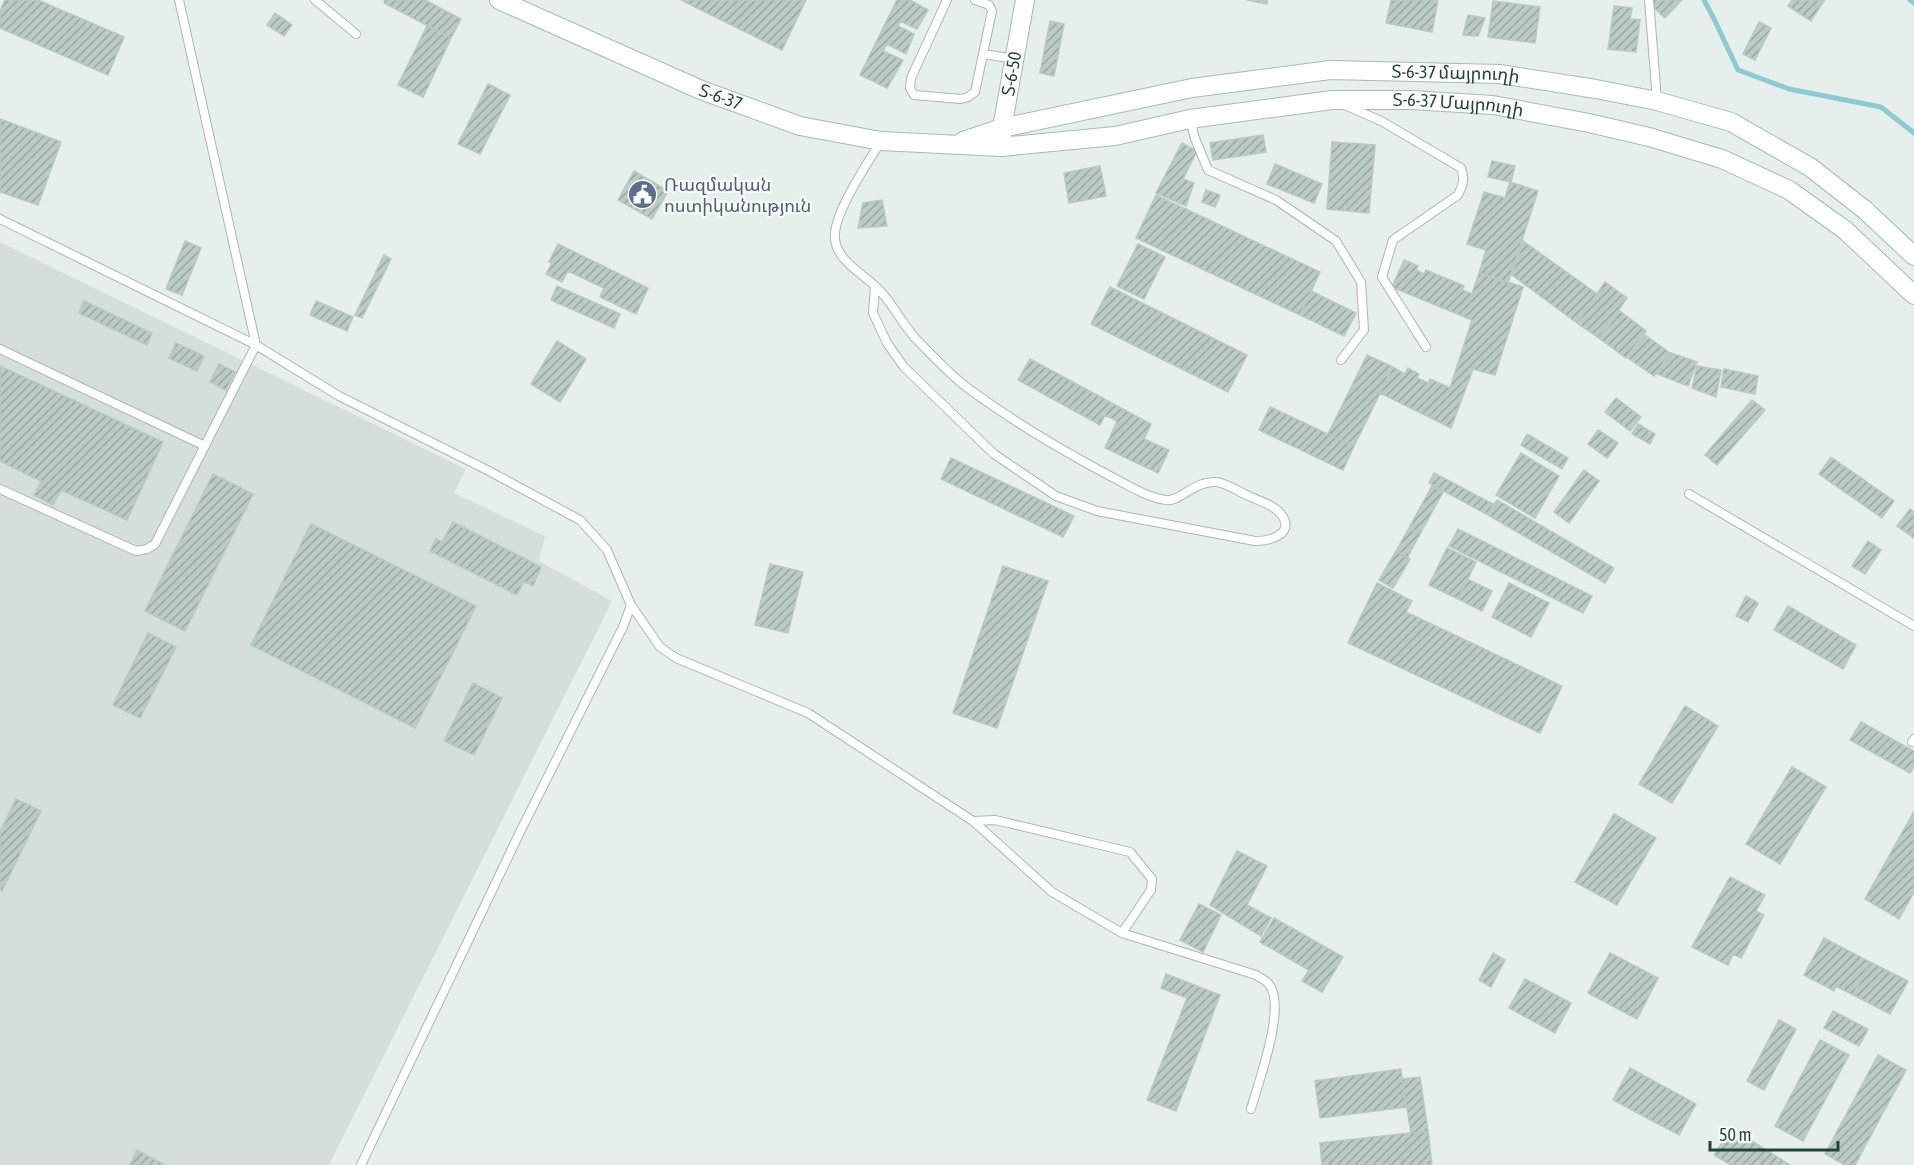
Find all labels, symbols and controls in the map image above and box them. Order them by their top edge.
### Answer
street label: Տ-6-50 [997,50,1026,98]
street label: Տ-6-37 մայրուղի [1391,60,1521,87]
street label: Տ-6-37 [696,79,745,114]
street label: Տ-6-37 Մայրուղի [1393,89,1525,121]
place label: Ռազմական ոստիկանություն [664,174,811,216]
public building icon: Ռազմական ոստիկանություն [627,179,659,211]
scale bar [1710,1114,1838,1152]
text: 50 m [1719,1124,1751,1145]

